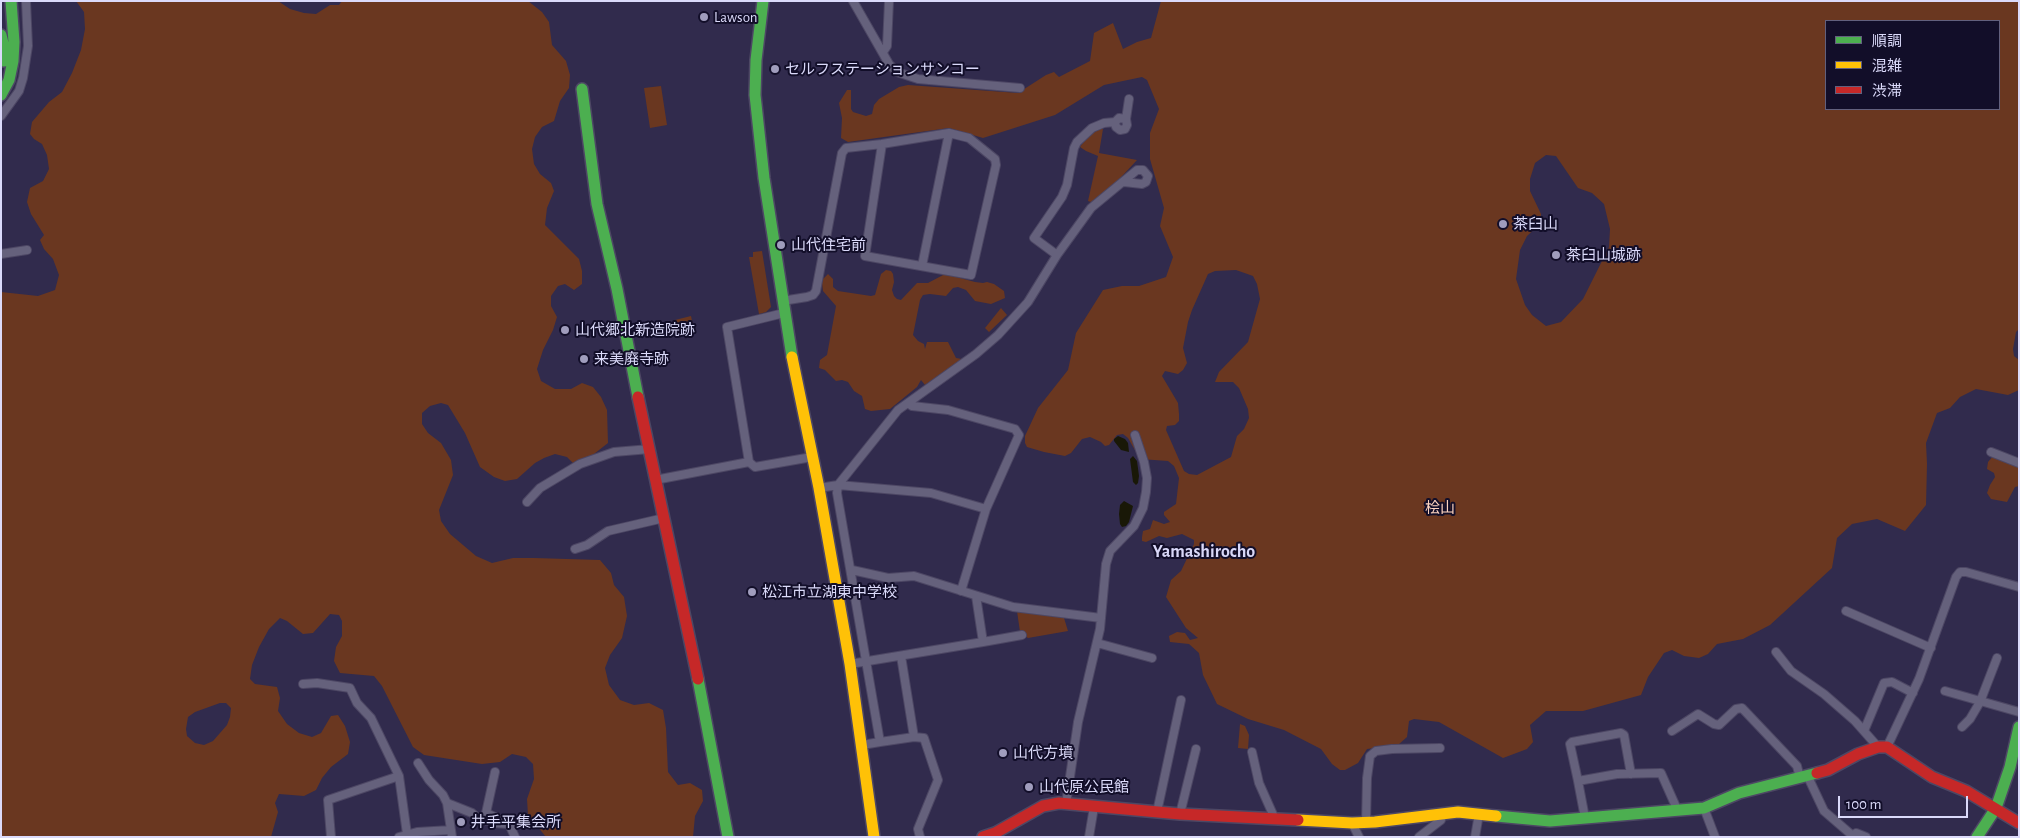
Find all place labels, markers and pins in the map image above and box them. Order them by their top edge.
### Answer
place label: Lawson [714,8,758,26]
marker: Lawson [698,11,710,23]
place label: セルフステーションサンコー [785,60,980,78]
marker: セルフステーションサンコー [769,63,781,75]
place label: 茶臼山 [1513,215,1558,233]
marker: 茶臼山 [1497,218,1509,230]
place label: 山代住宅前 [791,236,866,254]
marker: 山代住宅前 [775,239,787,251]
place label: 茶臼山城跡 [1566,246,1641,264]
marker: 茶臼山城跡 [1550,249,1562,261]
place label: 山代郷北新造院跡 [575,321,695,339]
marker: 山代郷北新造院跡 [559,324,571,336]
place label: 来美廃寺跡 [594,350,669,368]
marker: 来美廃寺跡 [578,353,590,365]
place label: 松江市立湖東中学校 [762,583,897,601]
marker: 松江市立湖東中学校 [746,586,758,598]
place label: 山代方墳 [1013,744,1073,762]
marker: 山代方墳 [997,747,1009,759]
place label: 山代原公民館 [1039,778,1129,796]
marker: 山代原公民館 [1023,781,1035,793]
place label: 井手平集会所 [471,813,561,831]
marker: 井手平集会所 [455,816,467,828]

